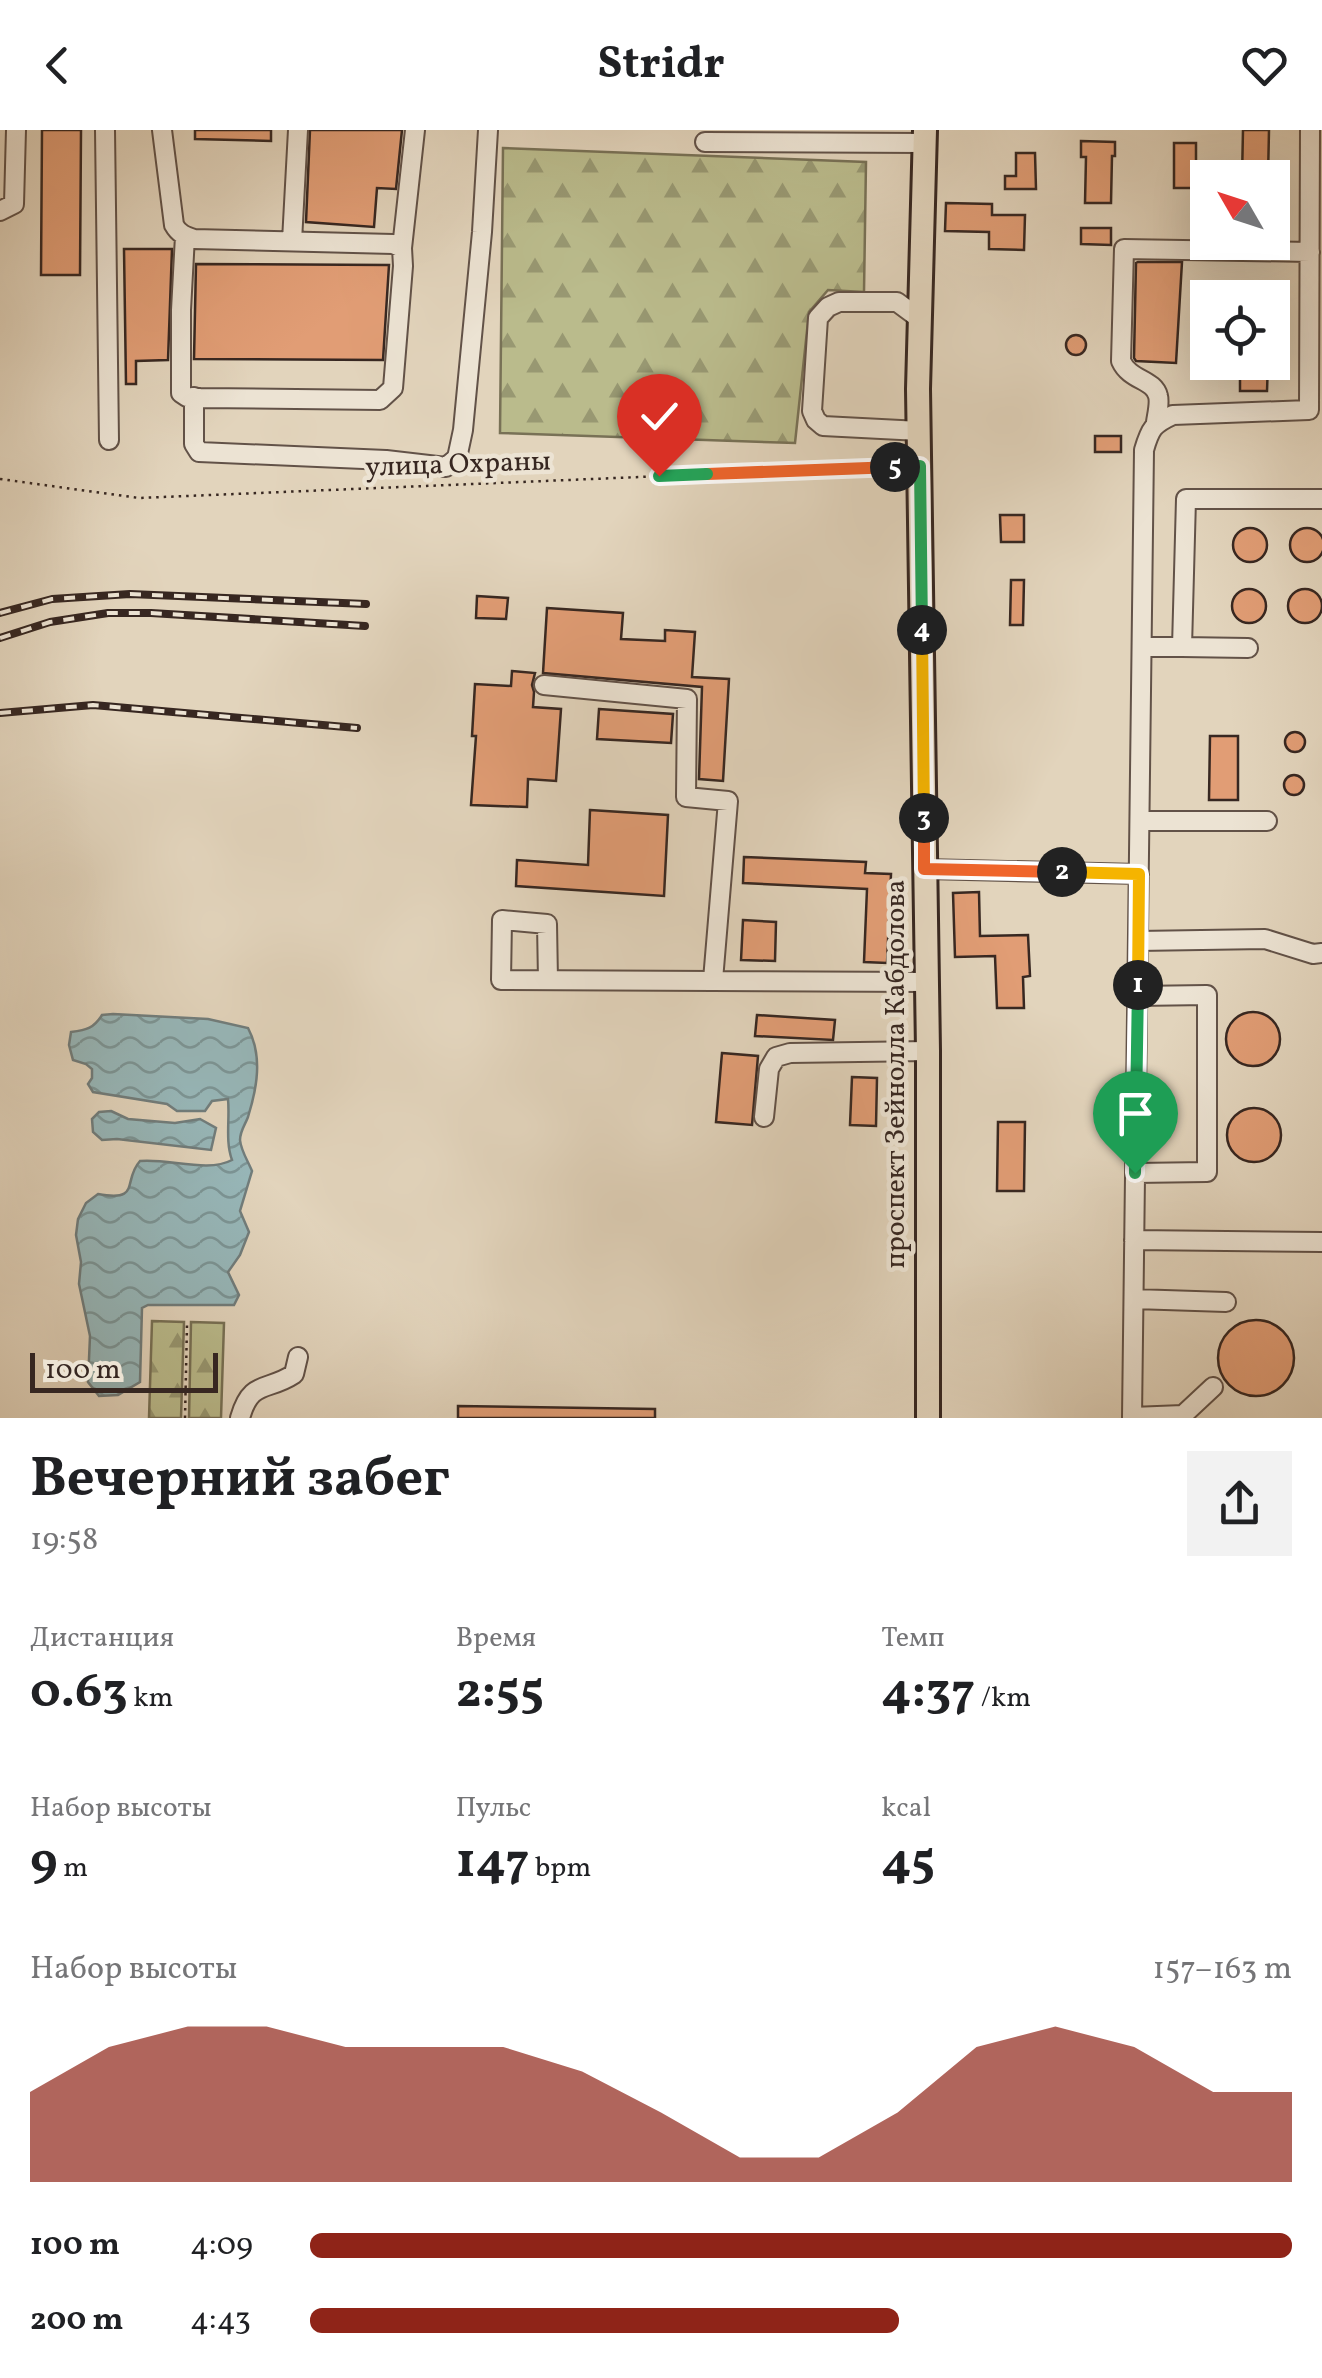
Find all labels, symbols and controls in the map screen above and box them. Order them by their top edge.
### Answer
text: Stridr [597,34,725,97]
icon: back [30,38,85,93]
icon: heart [1237,38,1292,93]
north arrow [1190,160,1290,260]
map controls [1190,160,1290,380]
button: locate [1190,280,1290,380]
pin [617,374,702,477]
icon: check [632,389,687,444]
street label: улица Охраны [365,442,551,488]
pin: 5 [870,442,920,492]
text: 5 [888,447,902,486]
pin: 4 [897,605,947,655]
text: 4 [914,610,930,649]
pin: 3 [899,793,949,843]
text: 3 [917,798,931,837]
pin: 2 [1037,847,1087,897]
text: 2 [1055,852,1069,891]
street label: проспект Зейнолла Кабдолова [877,879,916,1269]
pin: 1 [1113,960,1163,1010]
text: 1 [1132,965,1144,1004]
pin [1093,1071,1178,1174]
icon: arrive [1108,1086,1163,1141]
scale bar [30,1348,218,1392]
text: 100 m [45,1351,120,1390]
text: Вечерний забег [30,1443,450,1519]
button: share [1187,1451,1292,1556]
text: 19:58 [30,1519,98,1563]
text: Дистанция [30,1619,174,1658]
text: Время [456,1619,536,1658]
text: Темп [881,1619,945,1658]
text: 0.63 [30,1658,128,1728]
text: 2:55 [456,1658,544,1728]
text: 4:37 [881,1658,975,1728]
text: km [128,1679,173,1718]
text: /km [975,1679,1031,1718]
text: Набор высоты [30,1789,211,1828]
text: Пульс [456,1789,531,1828]
text: kcal [881,1789,931,1828]
text: 9 [30,1828,58,1898]
text: 147 [456,1828,529,1898]
text: 45 [881,1828,935,1898]
text: m [58,1849,88,1888]
text: bpm [529,1849,591,1888]
text: Набор высоты [30,1948,237,1992]
text: 157–163 m [1153,1948,1292,1992]
text: 100 m [30,2224,120,2268]
text: 4:09 [190,2224,253,2268]
text: 200 m [30,2299,124,2343]
text: 4:43 [190,2299,251,2343]

